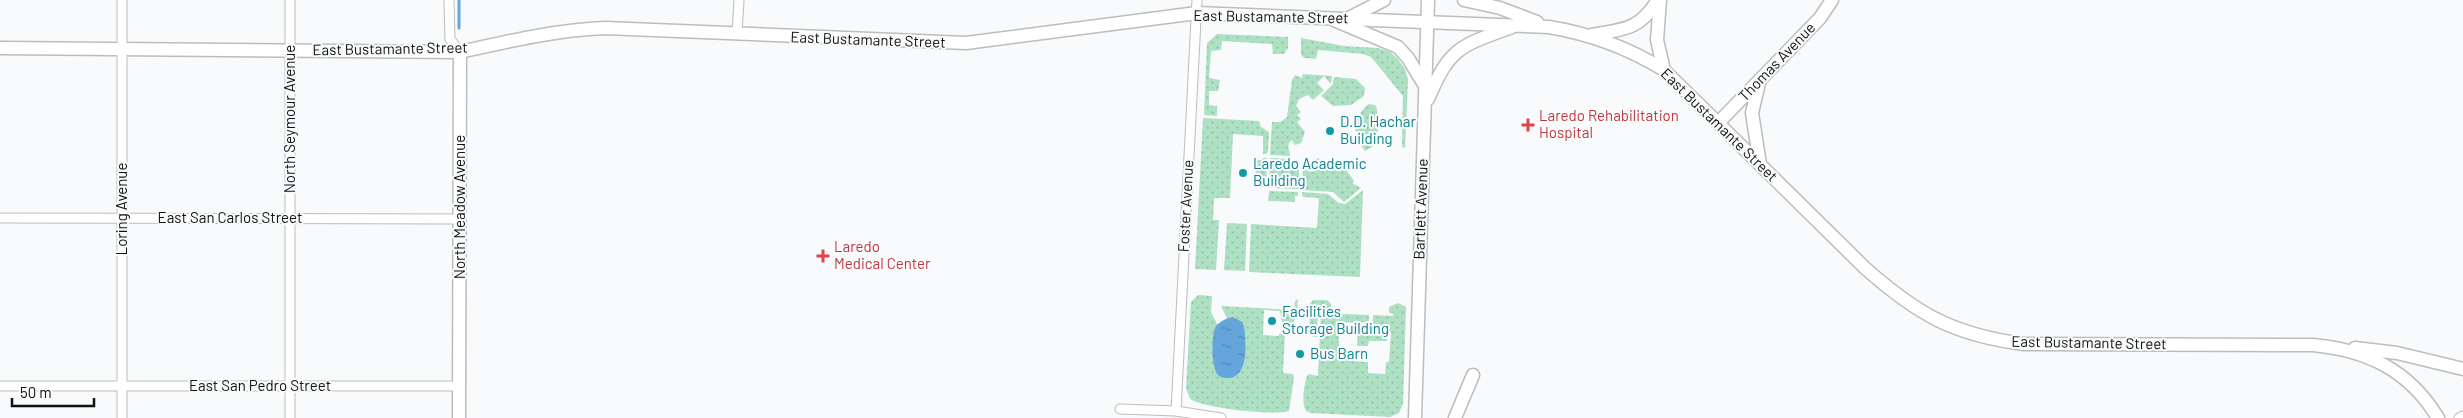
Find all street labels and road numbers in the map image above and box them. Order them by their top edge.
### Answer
street label: East Bustamante Street [1193,6,1349,26]
street label: Thomas Avenue [1734,18,1818,104]
street label: East Bustamante Street [790,27,946,51]
street label: East Bustamante Street [312,38,468,58]
street label: North Seymour Avenue [280,45,298,193]
street label: East Bustamante Street [1658,64,1782,185]
street label: North Meadow Avenue [450,135,468,279]
street label: Bartlett Avenue [1409,158,1431,260]
street label: Foster Avenue [1174,159,1196,253]
street label: Loring Avenue [112,163,130,255]
street label: East San Carlos Street [158,208,302,226]
street label: East Bustamante Street [2011,332,2167,352]
street label: East San Pedro Street [189,376,331,394]

